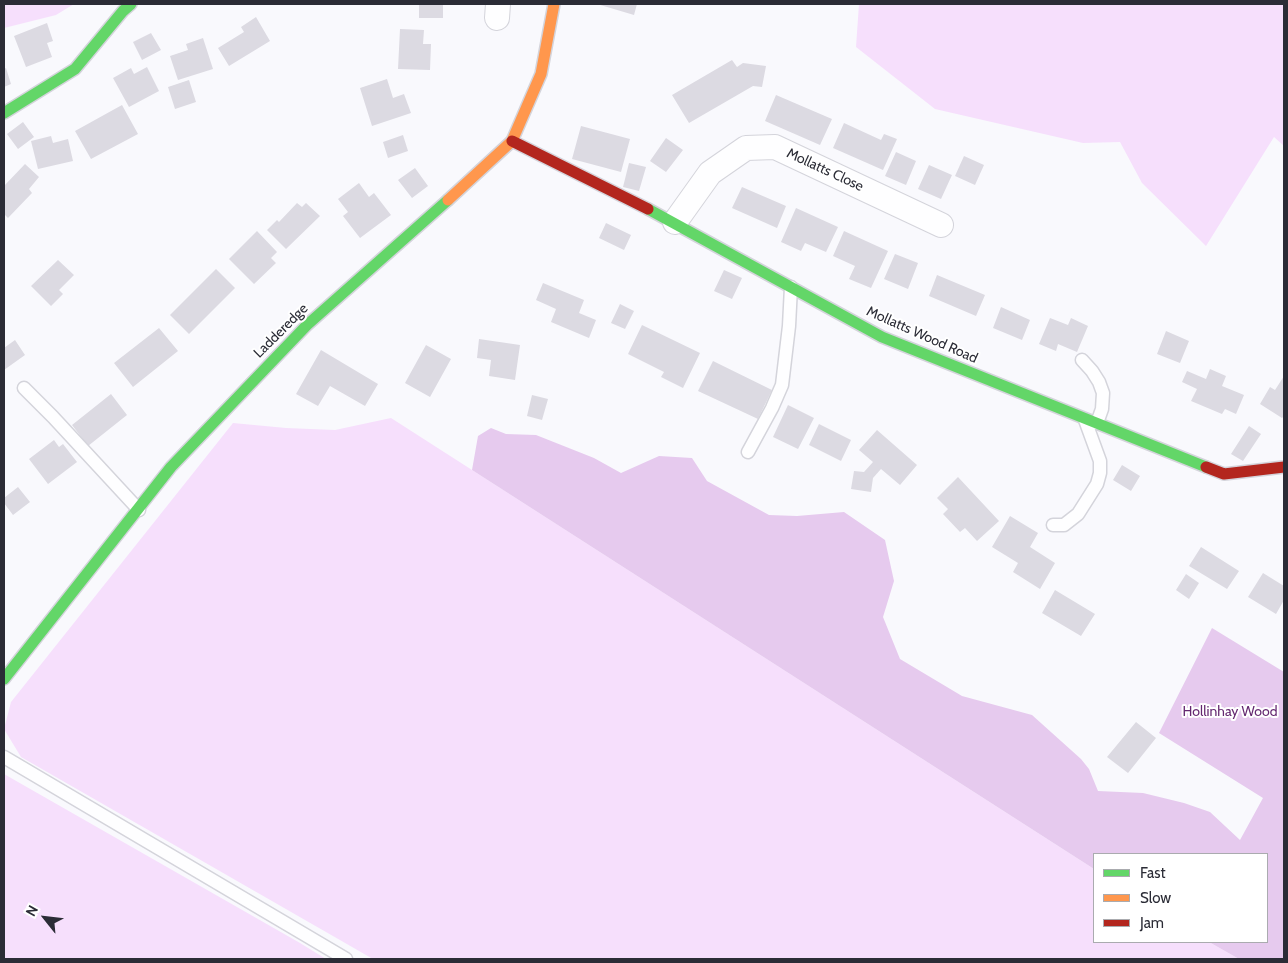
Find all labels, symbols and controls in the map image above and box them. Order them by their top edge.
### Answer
street label: Mollatts Close [784,145,866,195]
street label: Ladderedge [250,300,312,362]
street label: Mollatts Wood Road [864,303,980,367]
park label: Hollinhay Wood [1183,704,1277,720]
legend [1093,853,1268,943]
text: Fast [1140,864,1165,882]
text: Slow [1140,889,1171,907]
north arrow [20,893,70,943]
text: N [22,902,42,919]
text: Jam [1140,914,1164,932]

